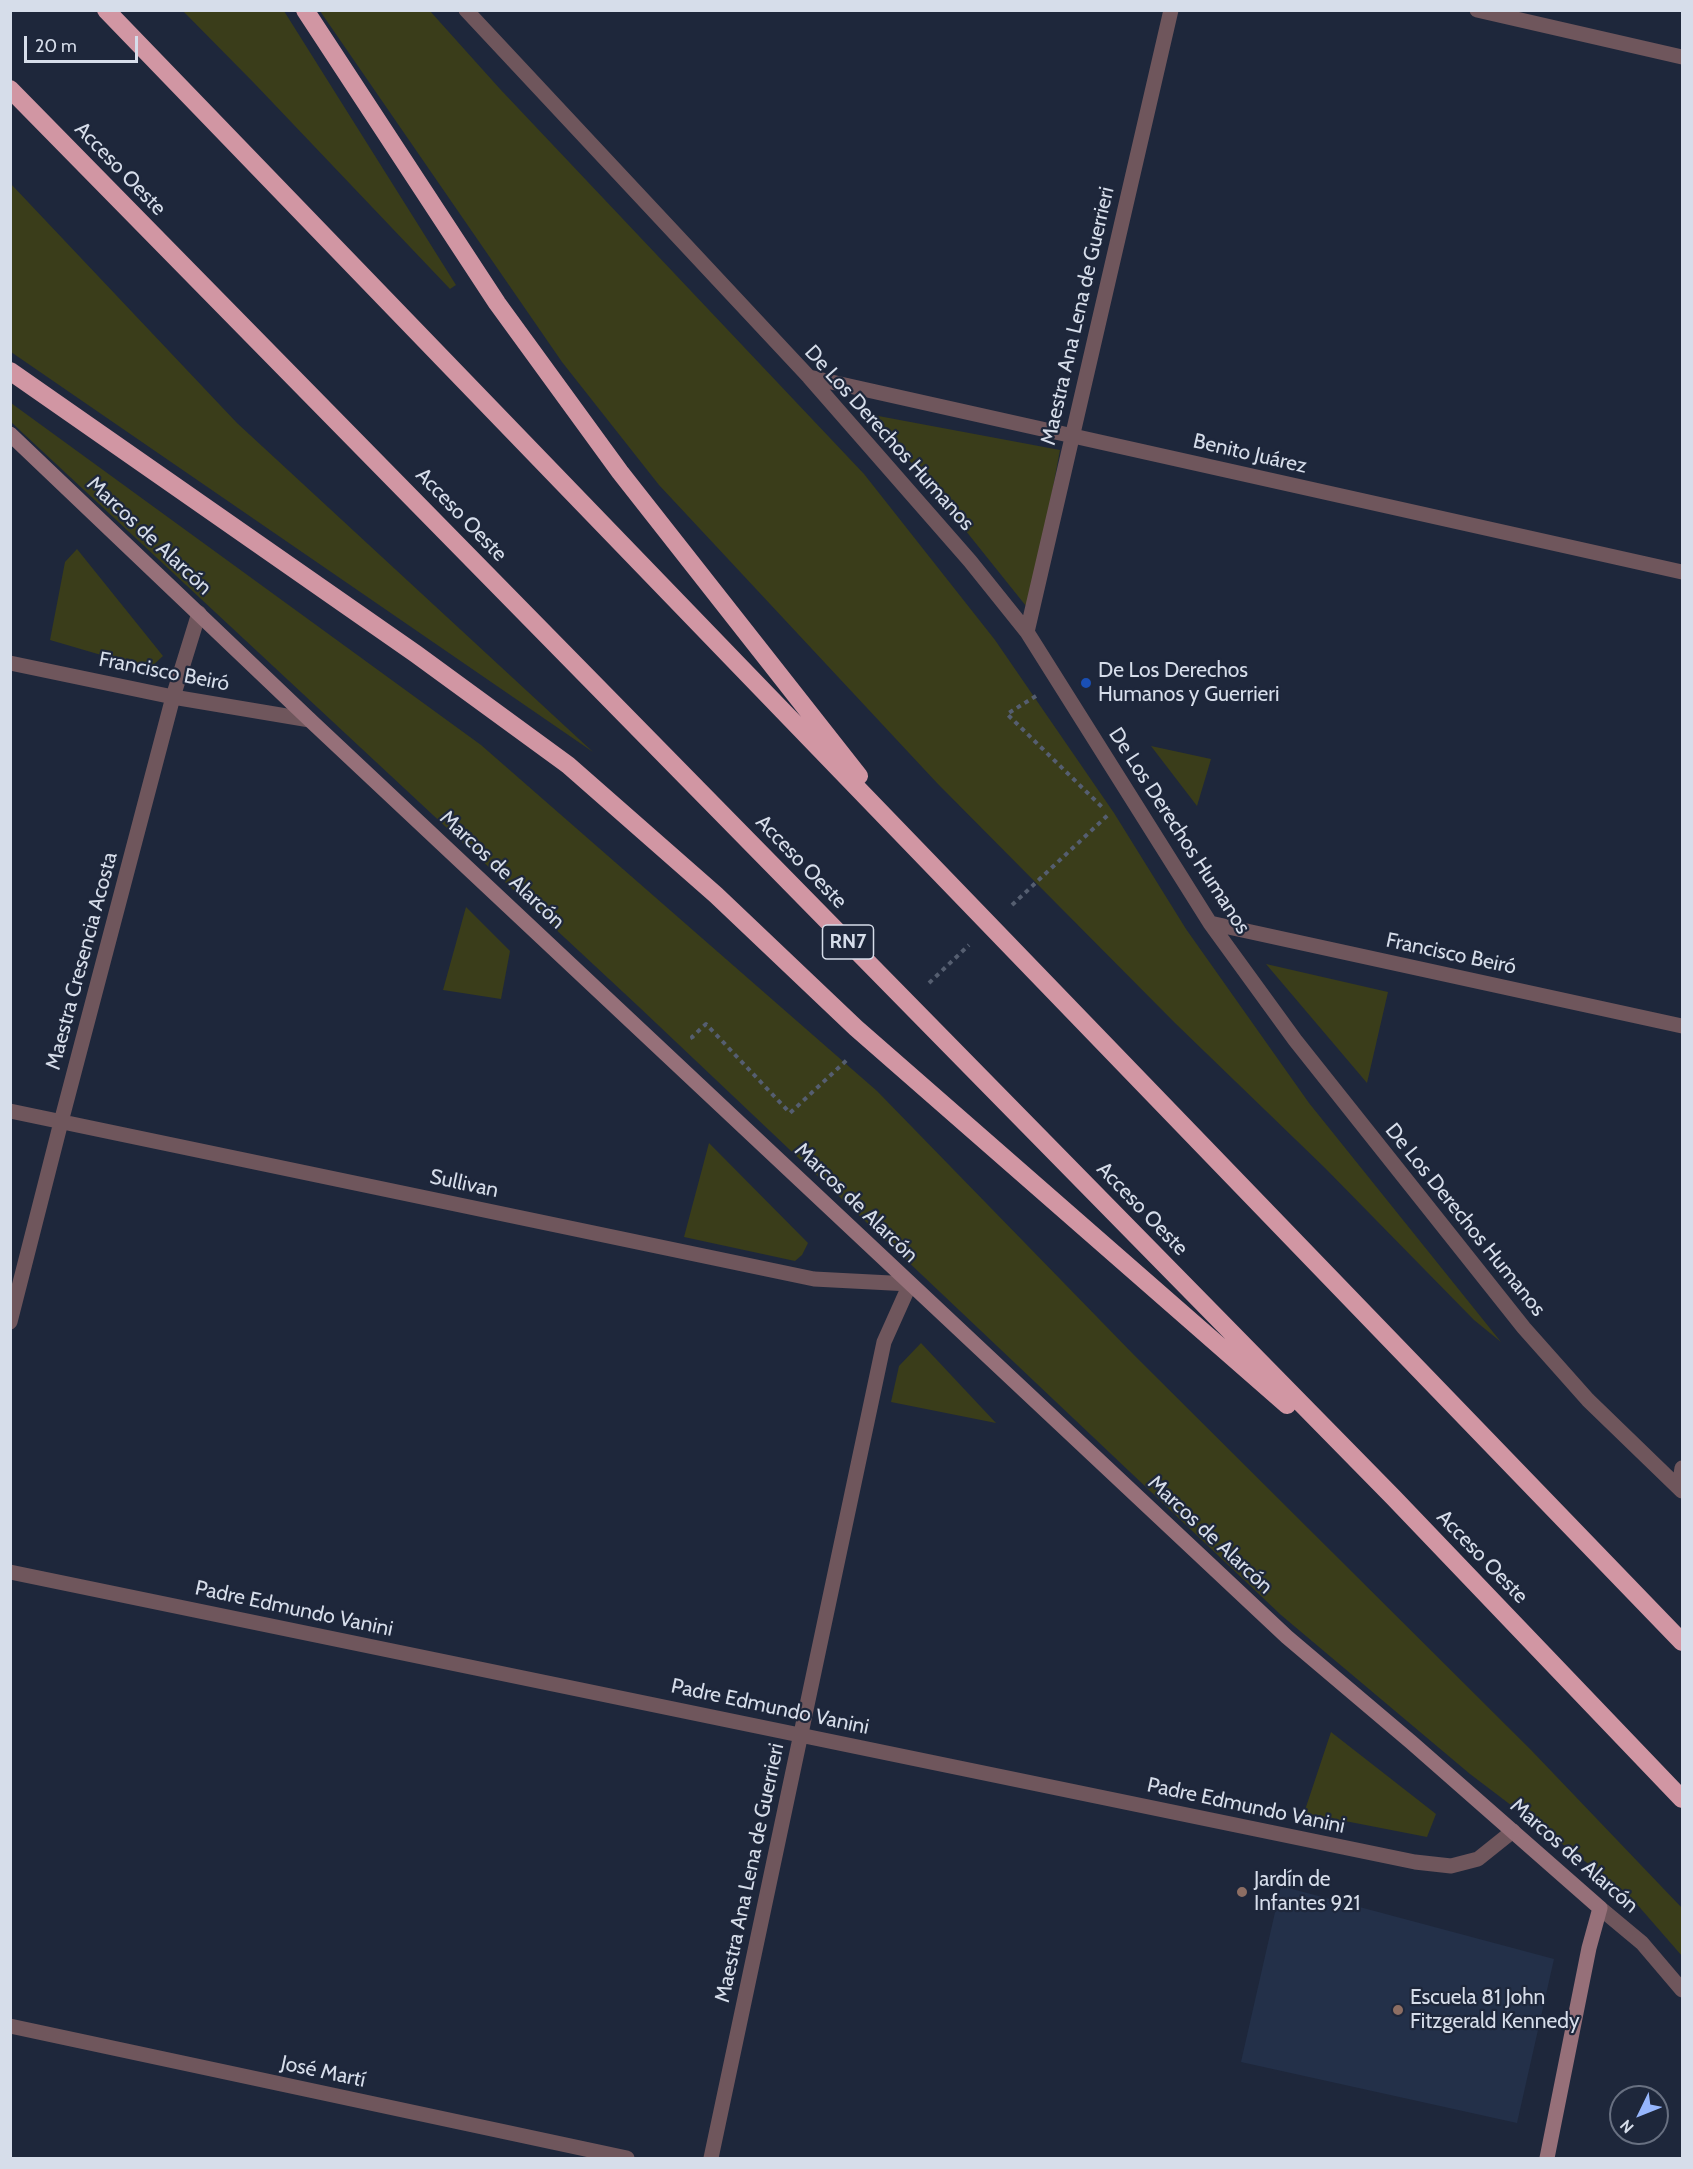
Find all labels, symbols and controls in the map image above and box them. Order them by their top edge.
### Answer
scale bar [27,24,141,62]
text: 20 m [35,35,77,57]
street label: Acceso Oeste [69,117,171,221]
street label: Maestra Ana Lena de Guerrieri [1036,184,1120,448]
street label: De Los Derechos Humanos [799,340,979,536]
street label: Benito Juárez [1191,429,1309,479]
street label: Acceso Oeste [410,463,512,567]
street label: Marcos de Alarcón [81,472,217,600]
street label: Francisco Beiró [97,647,231,697]
place label: De Los Derechos Humanos y Guerrieri [1098,658,1279,708]
marker: De Los Derechos Humanos y Guerrieri [1079,676,1093,690]
street label: De Los Derechos Humanos [1103,723,1255,939]
street label: Marcos de Alarcón [434,806,570,934]
street label: Acceso Oeste [750,810,852,914]
street label: Maestra Cresencia Acosta [41,849,123,1073]
road number: RN7 [822,925,874,959]
street label: Francisco Beiró [1384,928,1518,980]
street label: De Los Derechos Humanos [1379,1118,1551,1322]
street label: Marcos de Alarcón [789,1138,923,1268]
street label: Acceso Oeste [1091,1157,1193,1261]
street label: Sullivan [427,1164,501,1204]
street label: Marcos de Alarcón [1142,1471,1278,1599]
street label: Acceso Oeste [1431,1505,1533,1609]
street label: Padre Edmundo Vanini [193,1576,395,1642]
street label: Padre Edmundo Vanini [669,1674,871,1740]
street label: Maestra Ana Lena de Guerrieri [710,1741,790,2005]
street label: Padre Edmundo Vanini [1145,1773,1347,1839]
street label: Marcos de Alarcón [1505,1793,1643,1919]
place label: Jardín de Infantes 921 [1254,1867,1360,1917]
marker: Jardín de Infantes 921 [1235,1885,1249,1899]
place label: Escuela 81 John Fitzgerald Kennedy [1410,1985,1580,2035]
marker: Escuela 81 John Fitzgerald Kennedy [1391,2003,1405,2017]
street label: José Martí [278,2051,368,2093]
north arrow [1609,2085,1669,2145]
text: N [1616,2116,1638,2137]

